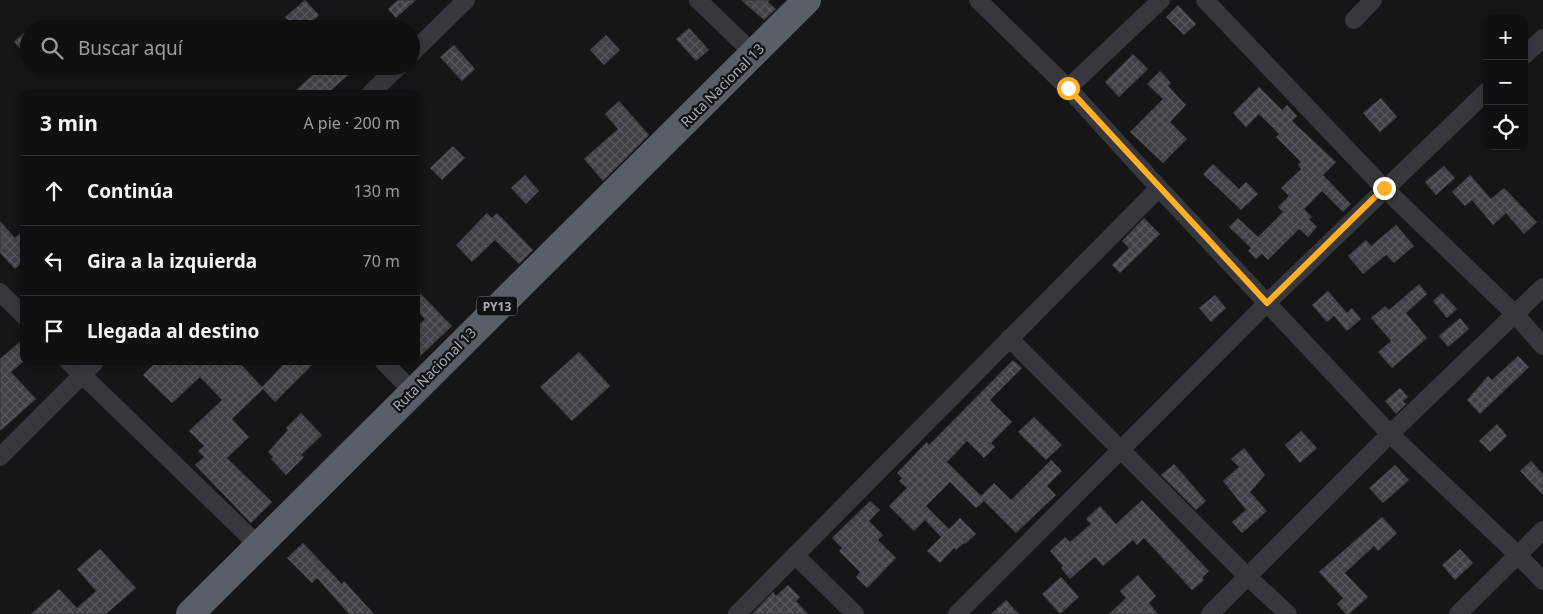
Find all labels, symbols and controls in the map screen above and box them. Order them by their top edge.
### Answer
map controls [1483,15,1528,150]
button: + [1483,15,1528,60]
search box [20,20,420,75]
icon: search [38,34,66,62]
text: Buscar aquí [78,35,183,61]
street label: Ruta Nacional 13 [676,39,768,131]
button: − [1483,60,1528,105]
route start [1057,77,1080,100]
button: locate [1483,105,1528,150]
text: 3 min [40,109,98,137]
text: A pie · 200 m [303,112,400,134]
icon: ahead [40,177,68,205]
route end [1373,177,1396,200]
text: Continúa [87,178,173,204]
text: 130 m [353,180,400,202]
icon: left [40,247,68,275]
text: Gira a la izquierda [87,248,257,274]
text: 70 m [363,250,400,272]
road number: PY13 [477,296,517,316]
icon: arrive [40,317,68,345]
text: Llegada al destino [87,318,259,344]
street label: Ruta Nacional 13 [388,323,480,415]

